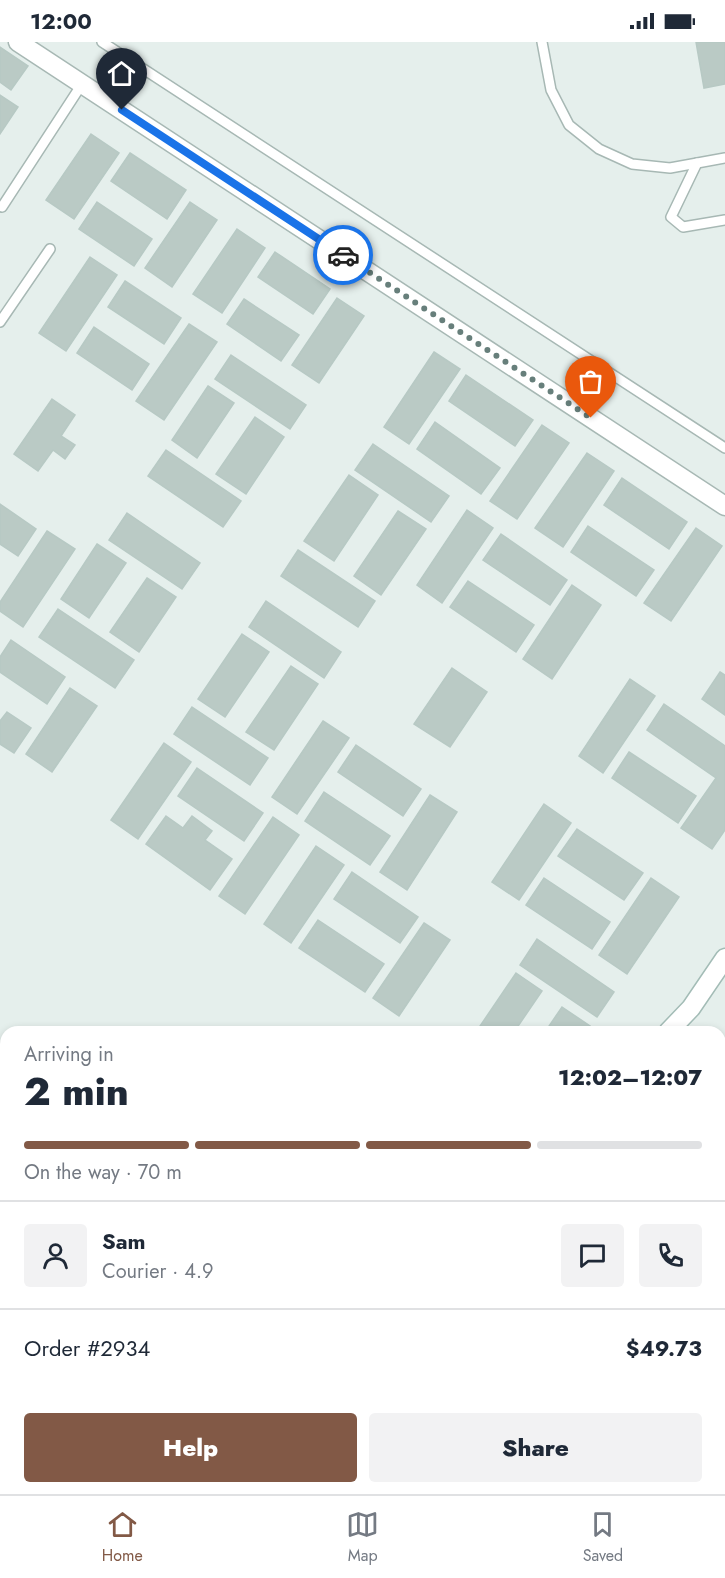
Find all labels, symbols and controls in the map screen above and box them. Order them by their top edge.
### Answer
text: 12:00 [30,5,92,37]
pin [96,48,147,110]
icon: home [105,57,138,90]
courier [313,225,373,285]
icon: car [327,239,360,272]
pin [565,356,616,418]
icon: bag [574,365,607,398]
text: Arriving in [24,1040,114,1069]
text: 12:02–12:07 [558,1061,702,1093]
text: 2 min [24,1063,129,1120]
text: On the way · 70 m [24,1158,182,1187]
button: person [24,1224,87,1287]
button: chat [561,1224,624,1287]
button: phone [639,1224,702,1287]
text: Sam [102,1225,146,1257]
text: Courier · 4.9 [102,1257,214,1286]
text: Order #2934 [24,1332,150,1364]
text: $49.73 [626,1332,702,1364]
button: Help [24,1413,357,1482]
button: Share [369,1413,702,1482]
tab: Home [102,1508,143,1567]
tab: Map [346,1508,379,1567]
tab: Saved [583,1508,623,1567]

